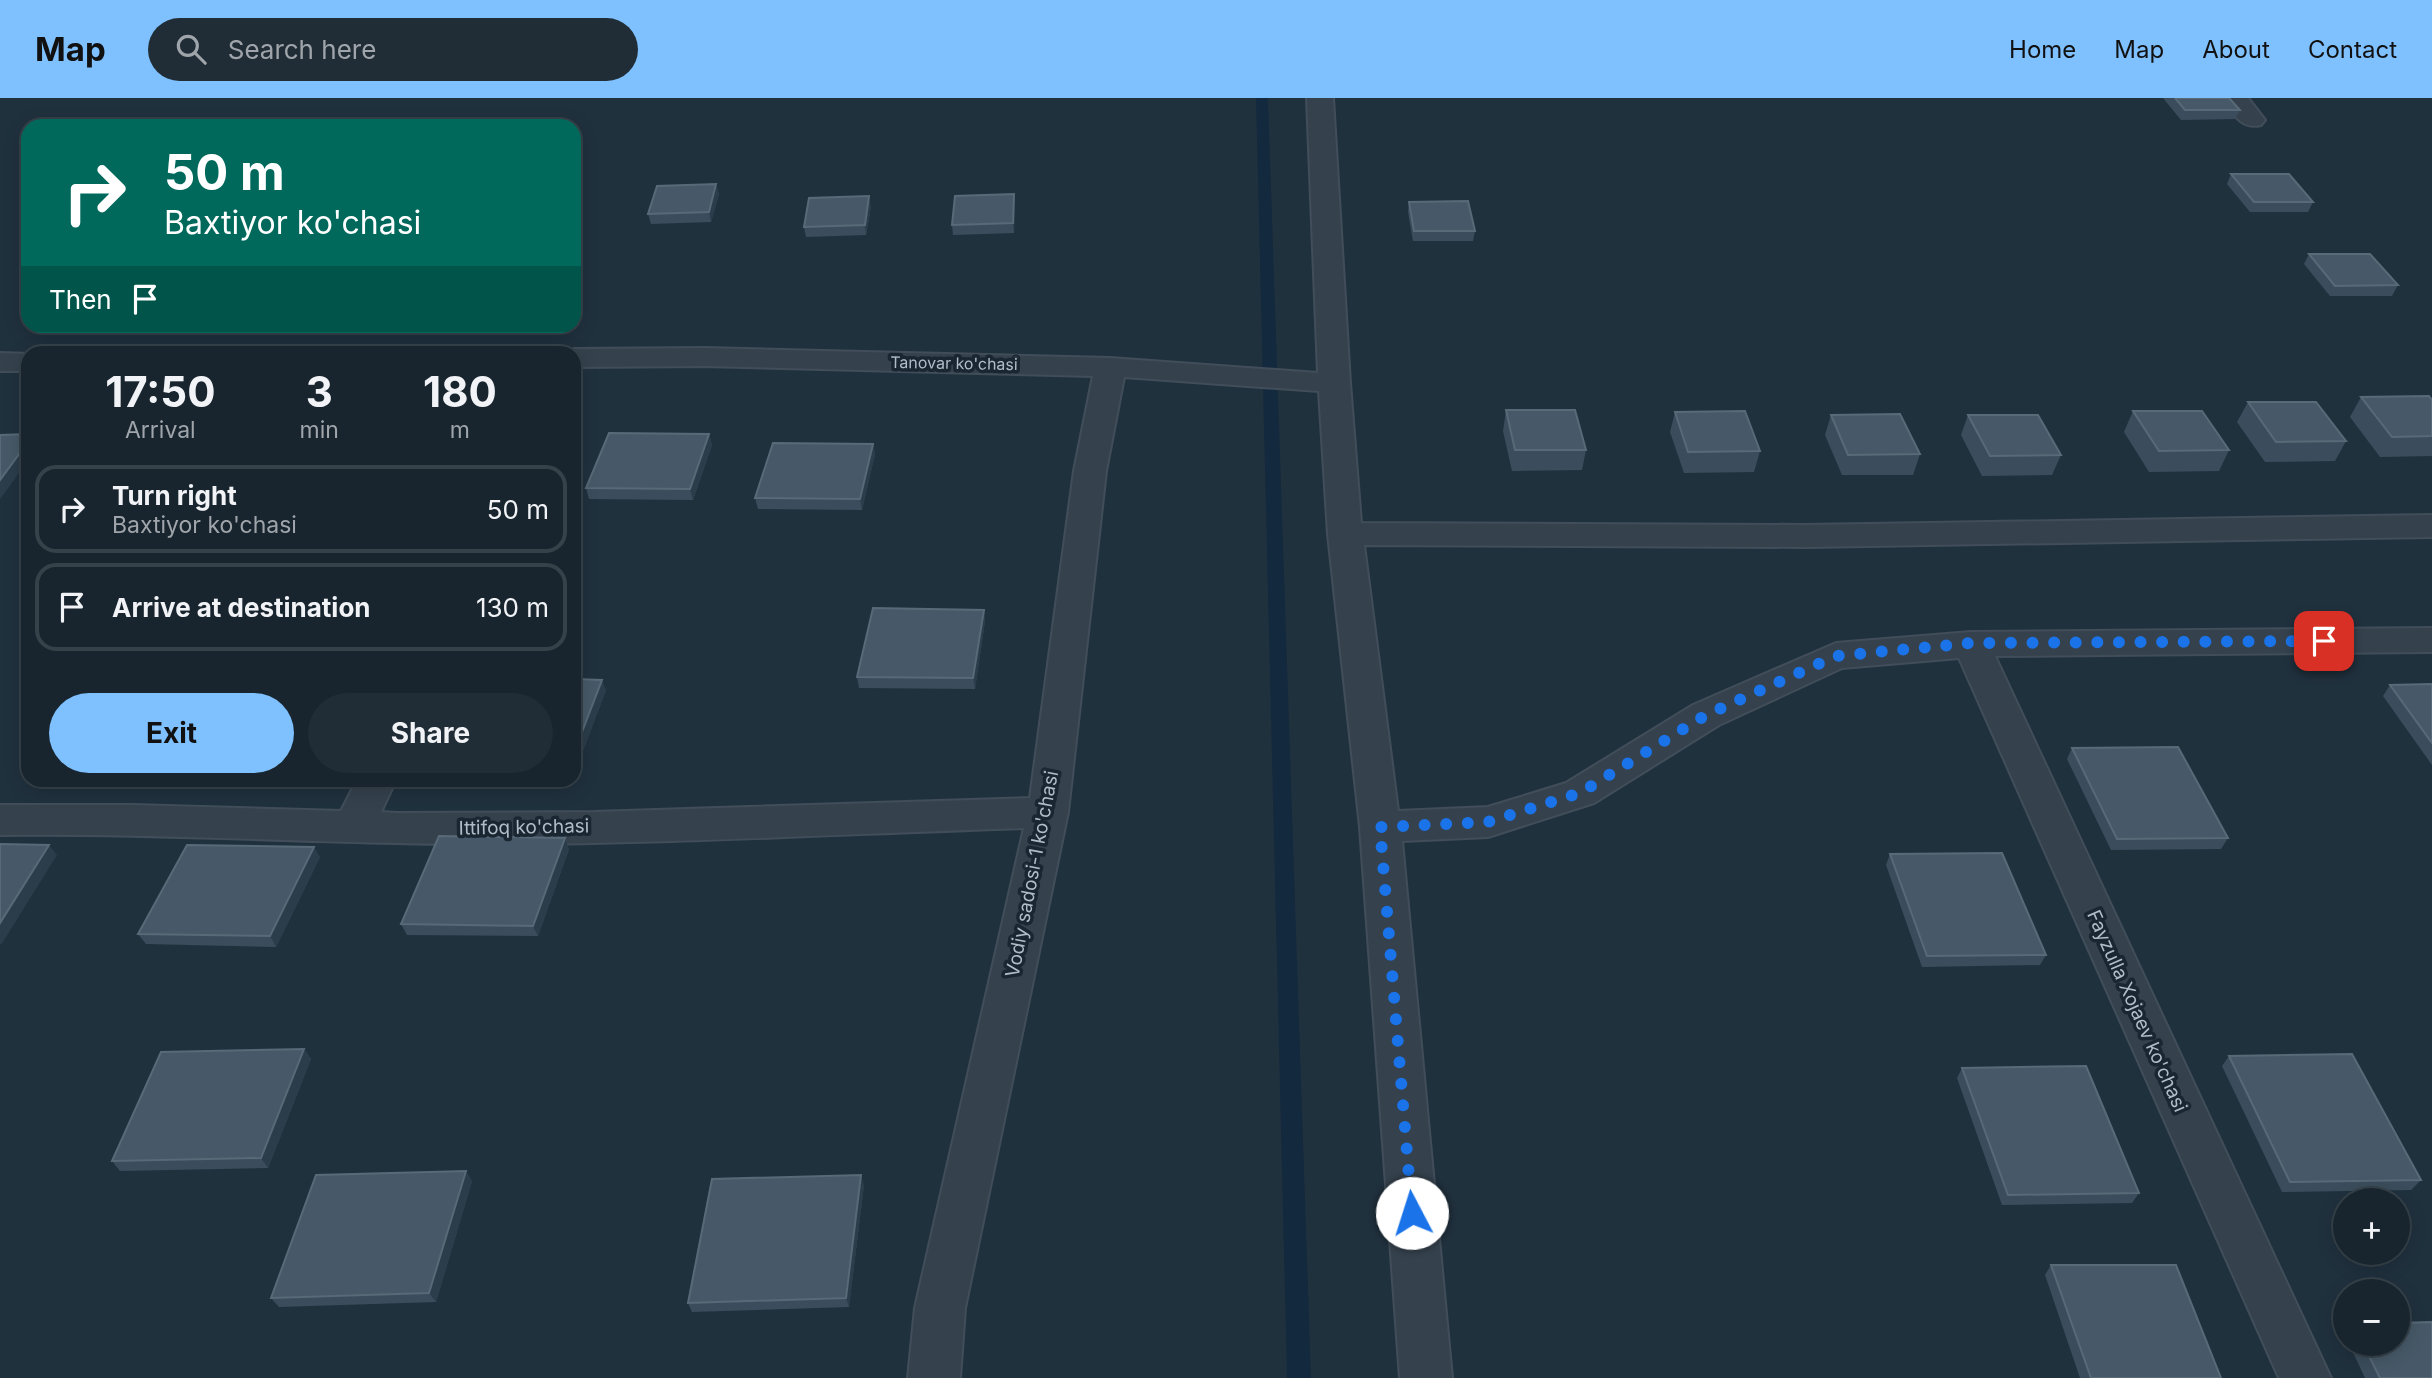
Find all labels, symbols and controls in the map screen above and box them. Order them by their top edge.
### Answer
search box [148,18,638,81]
text: Map [35,29,106,69]
icon: search [172,30,210,68]
text: Search here [228,34,376,65]
text: Home [2009,35,2076,64]
text: Map [2114,35,2164,64]
text: About [2202,35,2270,64]
text: Contact [2308,35,2397,64]
text: 50 m [164,143,285,202]
icon: right [49,147,140,238]
text: Baxtiyor ko'chasi [164,203,421,242]
icon: arrive [126,280,164,318]
text: Then [49,284,112,315]
street label: Tanovar ko'chasi [890,352,1018,374]
text: 17:50 [105,366,215,417]
text: 3 [306,366,333,417]
text: 180 [423,366,497,417]
text: Arrival [125,416,196,444]
text: min [300,416,339,444]
text: m [450,416,470,444]
text: Turn right [112,480,237,511]
icon: right [53,490,91,528]
text: 50 m [487,494,549,525]
text: Baxtiyor ko'chasi [112,511,297,539]
icon: arrive [53,588,91,626]
text: Arrive at destination [112,592,371,623]
text: 130 m [476,592,549,623]
pin [2294,611,2354,671]
icon: arrive [2305,622,2343,660]
button: Exit [49,693,294,773]
button: Share [308,693,553,773]
street label: Vodiy sadosi-1 ko'chasi [1001,769,1063,979]
street label: Ittifoq ko'chasi [458,814,590,840]
street label: Fayzulla Xojaev ko'chasi [2082,907,2192,1115]
position arrow [1375,1176,1449,1250]
map controls [2333,1188,2410,1356]
button: + [2333,1188,2410,1265]
button: − [2333,1279,2410,1356]

